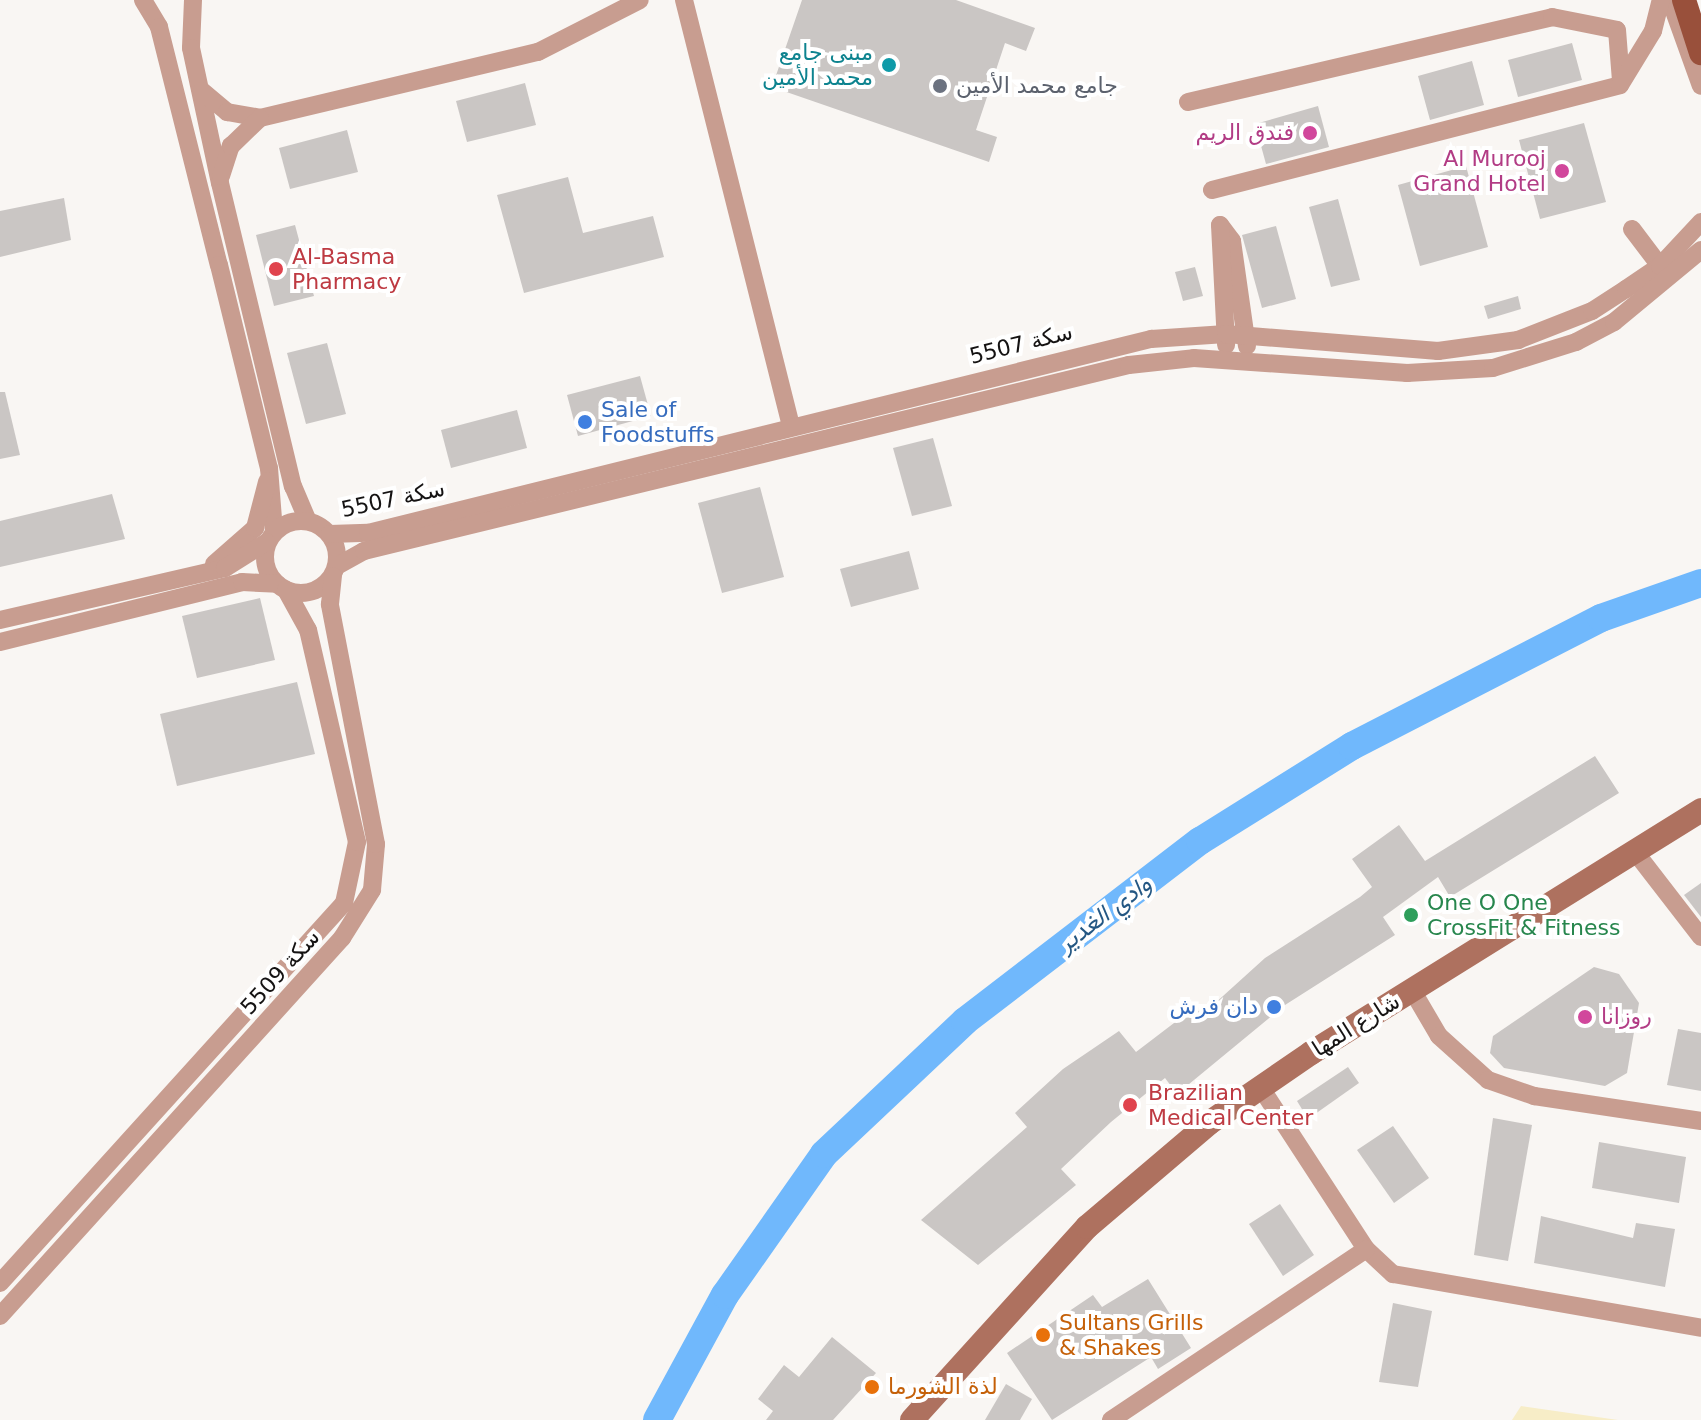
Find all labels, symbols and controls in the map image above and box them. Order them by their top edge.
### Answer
place label: مبنى جامع محمد الأمين [762,39,873,90]
marker: مبنى جامع محمد الأمين [880,56,898,74]
place label: جامع محمد الأمين [956,73,1118,99]
marker: جامع محمد الأمين [931,77,949,95]
place label: فندق الريم [1196,120,1294,146]
marker: فندق الريم [1301,124,1319,142]
place label: Al Murooj Grand Hotel [1413,145,1546,196]
marker: Al Murooj Grand Hotel [1553,162,1571,180]
place label: Al-Basma Pharmacy [292,243,401,294]
marker: Al-Basma Pharmacy [267,260,285,278]
street label: سكة 5507 [967,318,1075,370]
place label: Sale of Foodstuffs [601,396,714,448]
marker: Sale of Foodstuffs [576,413,594,431]
street label: سكة 5507 [339,475,447,523]
water label: وادي الغدير [1053,870,1157,958]
place label: One O One CrossFit & Fitness [1427,889,1620,940]
marker: One O One CrossFit & Fitness [1402,906,1420,924]
street label: سكة 5509 [235,924,325,1020]
street label: شارع المها [1307,988,1405,1062]
place label: دان فرش [1169,994,1258,1020]
marker: دان فرش [1265,998,1283,1016]
place label: روزانا [1601,1004,1652,1030]
marker: روزانا [1576,1008,1594,1026]
place label: Brazilian Medical Center [1148,1079,1313,1130]
marker: Brazilian Medical Center [1119,1094,1141,1116]
place label: Sultans Grills & Shakes [1059,1309,1203,1360]
marker: Sultans Grills & Shakes [1034,1326,1052,1344]
place label: لذة الشورما [888,1374,998,1400]
marker: لذة الشورما [863,1378,881,1396]

